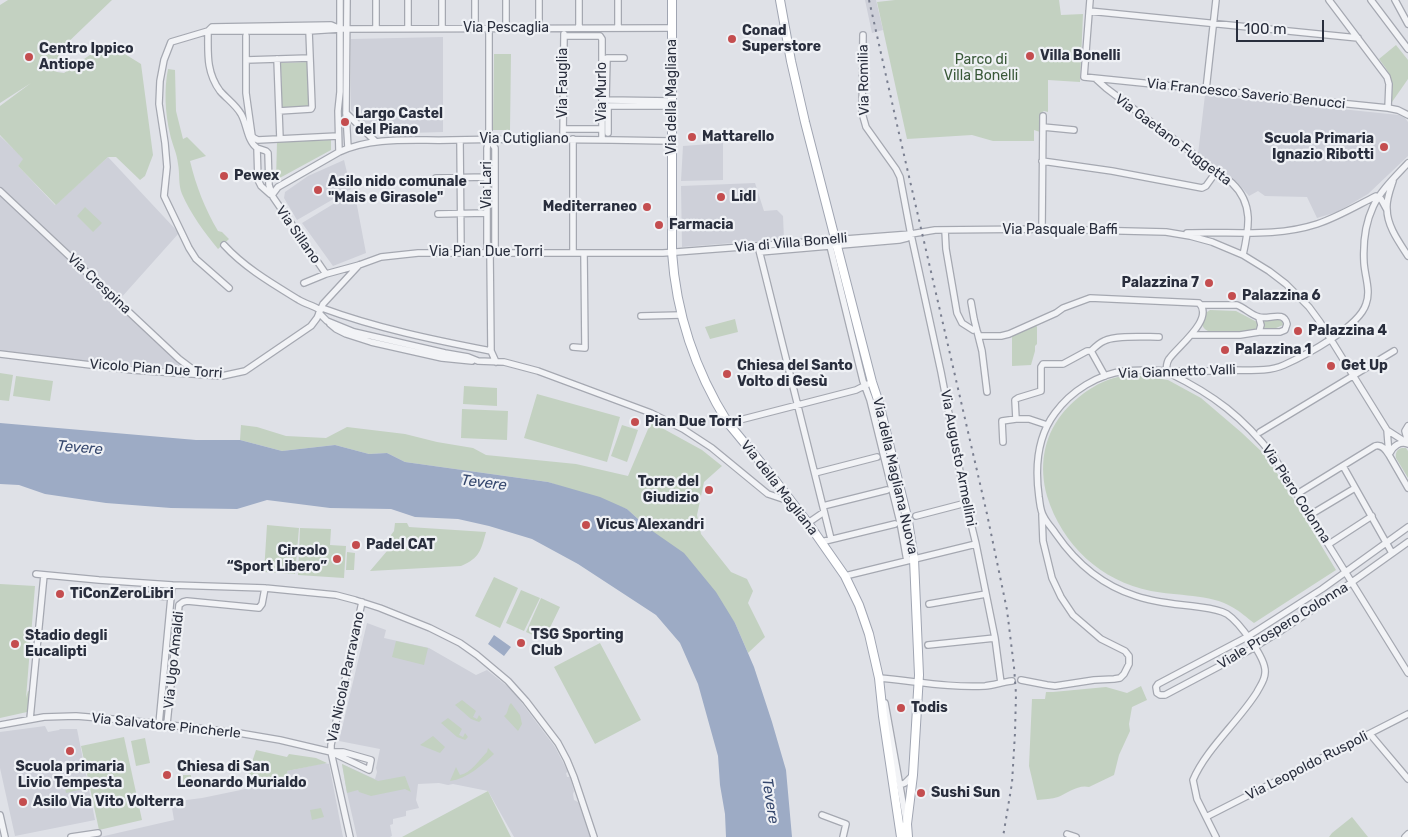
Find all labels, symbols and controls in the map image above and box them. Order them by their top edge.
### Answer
scale bar [1238,10,1326,42]
street label: Via Pescaglia [463,20,549,36]
text: 100 m [1244,20,1286,38]
place label: Conad Superstore [742,23,821,56]
marker: Conad Superstore [726,33,738,45]
street label: Via della Magliana [664,39,680,155]
place label: Centro Ippico Antiope [39,41,133,74]
street label: Via Romilia [855,44,873,116]
street label: Via Fauglia [555,48,571,118]
place label: Villa Bonelli [1040,48,1121,64]
marker: Villa Bonelli [1024,50,1036,62]
marker: Centro Ippico Antiope [23,51,35,63]
park label: Parco di Villa Bonelli [944,52,1018,84]
street label: Via Murlo [594,62,610,122]
street label: Via Francesco Saverio Benucci [1146,75,1346,113]
street label: Via Gaetano Fuggetta [1111,91,1235,189]
place label: Largo Castel del Piano [355,106,443,138]
marker: Largo Castel del Piano [339,116,351,128]
place label: Mattarello [702,129,774,145]
street label: Via Cutigliano [479,131,569,147]
marker: Mattarello [686,131,698,143]
place label: Scuola Primaria Ignazio Ribotti [1264,131,1374,164]
marker: Scuola Primaria Ignazio Ribotti [1378,141,1390,153]
street label: Via Lari [479,161,495,209]
place label: Pewex [234,168,279,184]
marker: Pewex [218,170,230,182]
place label: Asilo nido comunale "Mais e Girasole" [328,174,467,206]
marker: Asilo nido comunale "Mais e Girasole" [312,184,324,196]
place label: Lidl [731,189,756,205]
marker: Lidl [715,191,727,203]
place label: Mediterraneo [543,199,637,215]
marker: Mediterraneo [641,201,653,213]
street label: Via Sillano [272,203,324,267]
place label: Farmacia [669,217,734,233]
marker: Farmacia [653,219,665,231]
street label: Via Pasquale Baffi [1002,222,1118,238]
street label: Via di Villa Bonelli [734,230,848,256]
street label: Via Pian Due Torri [429,244,543,260]
street label: Via Crespina [64,250,134,318]
place label: Palazzina 7 [1121,275,1199,291]
marker: Palazzina 7 [1203,277,1215,289]
place label: Palazzina 6 [1242,288,1321,304]
marker: Palazzina 6 [1226,290,1238,302]
place label: Palazzina 4 [1308,323,1387,339]
marker: Palazzina 4 [1292,325,1304,337]
place label: Palazzina 1 [1235,342,1312,358]
marker: Palazzina 1 [1219,344,1231,356]
street label: Vicolo Pian Due Torri [89,356,223,382]
place label: Chiesa del Santo Volto di Gesù [737,358,853,391]
place label: Get Up [1341,358,1388,374]
marker: Get Up [1325,360,1337,372]
street label: Via Giannetto Valli [1118,362,1236,382]
marker: Chiesa del Santo Volto di Gesù [721,368,733,380]
street label: Via Augusto Armellini [936,388,980,528]
street label: Via della Magliana Nuova [869,396,921,556]
place label: Pian Due Torri [645,414,742,430]
marker: Pian Due Torri [629,416,641,428]
water label: Tevere [56,437,104,459]
street label: Via della Magliana [737,437,821,539]
street label: Via Piero Colonna [1258,442,1334,546]
water label: Tevere [460,471,508,495]
place label: Torre del Giudizio [638,474,699,507]
marker: Torre del Giudizio [703,484,715,496]
place label: Vicus Alexandri [596,517,704,533]
marker: Vicus Alexandri [580,519,592,531]
place label: Padel CAT [366,537,435,553]
marker: Padel CAT [350,539,362,551]
place label: Circolo “Sport Libero” [227,543,327,576]
marker: Circolo “Sport Libero” [331,553,343,565]
street label: Viale Prospero Colonna [1215,579,1351,673]
place label: TiConZeroLibri [70,586,174,602]
marker: TiConZeroLibri [54,588,66,600]
street label: Via Ugo Amaldi [161,610,187,710]
street label: Via Nicola Parravano [324,610,368,744]
place label: TSG Sporting Club [531,627,624,660]
place label: Stadio degli Eucalipti [25,628,107,660]
marker: TSG Sporting Club [515,637,527,649]
marker: Stadio degli Eucalipti [9,638,21,650]
place label: Todis [911,700,948,716]
marker: Todis [895,702,907,714]
street label: Via Salvatore Pincherle [90,710,242,742]
street label: Via Leopoldo Ruspoli [1243,728,1371,804]
marker: Scuola primaria Livio Tempesta [64,745,76,757]
place label: Scuola primaria Livio Tempesta [15,759,125,792]
place label: Chiesa di San Leonardo Murialdo [177,759,307,792]
marker: Chiesa di San Leonardo Murialdo [161,769,173,781]
water label: Tevere [758,777,782,825]
place label: Sushi Sun [931,785,1000,801]
marker: Sushi Sun [915,787,927,799]
place label: Asilo Via Vito Volterra [33,794,184,810]
marker: Asilo Via Vito Volterra [17,796,29,808]

